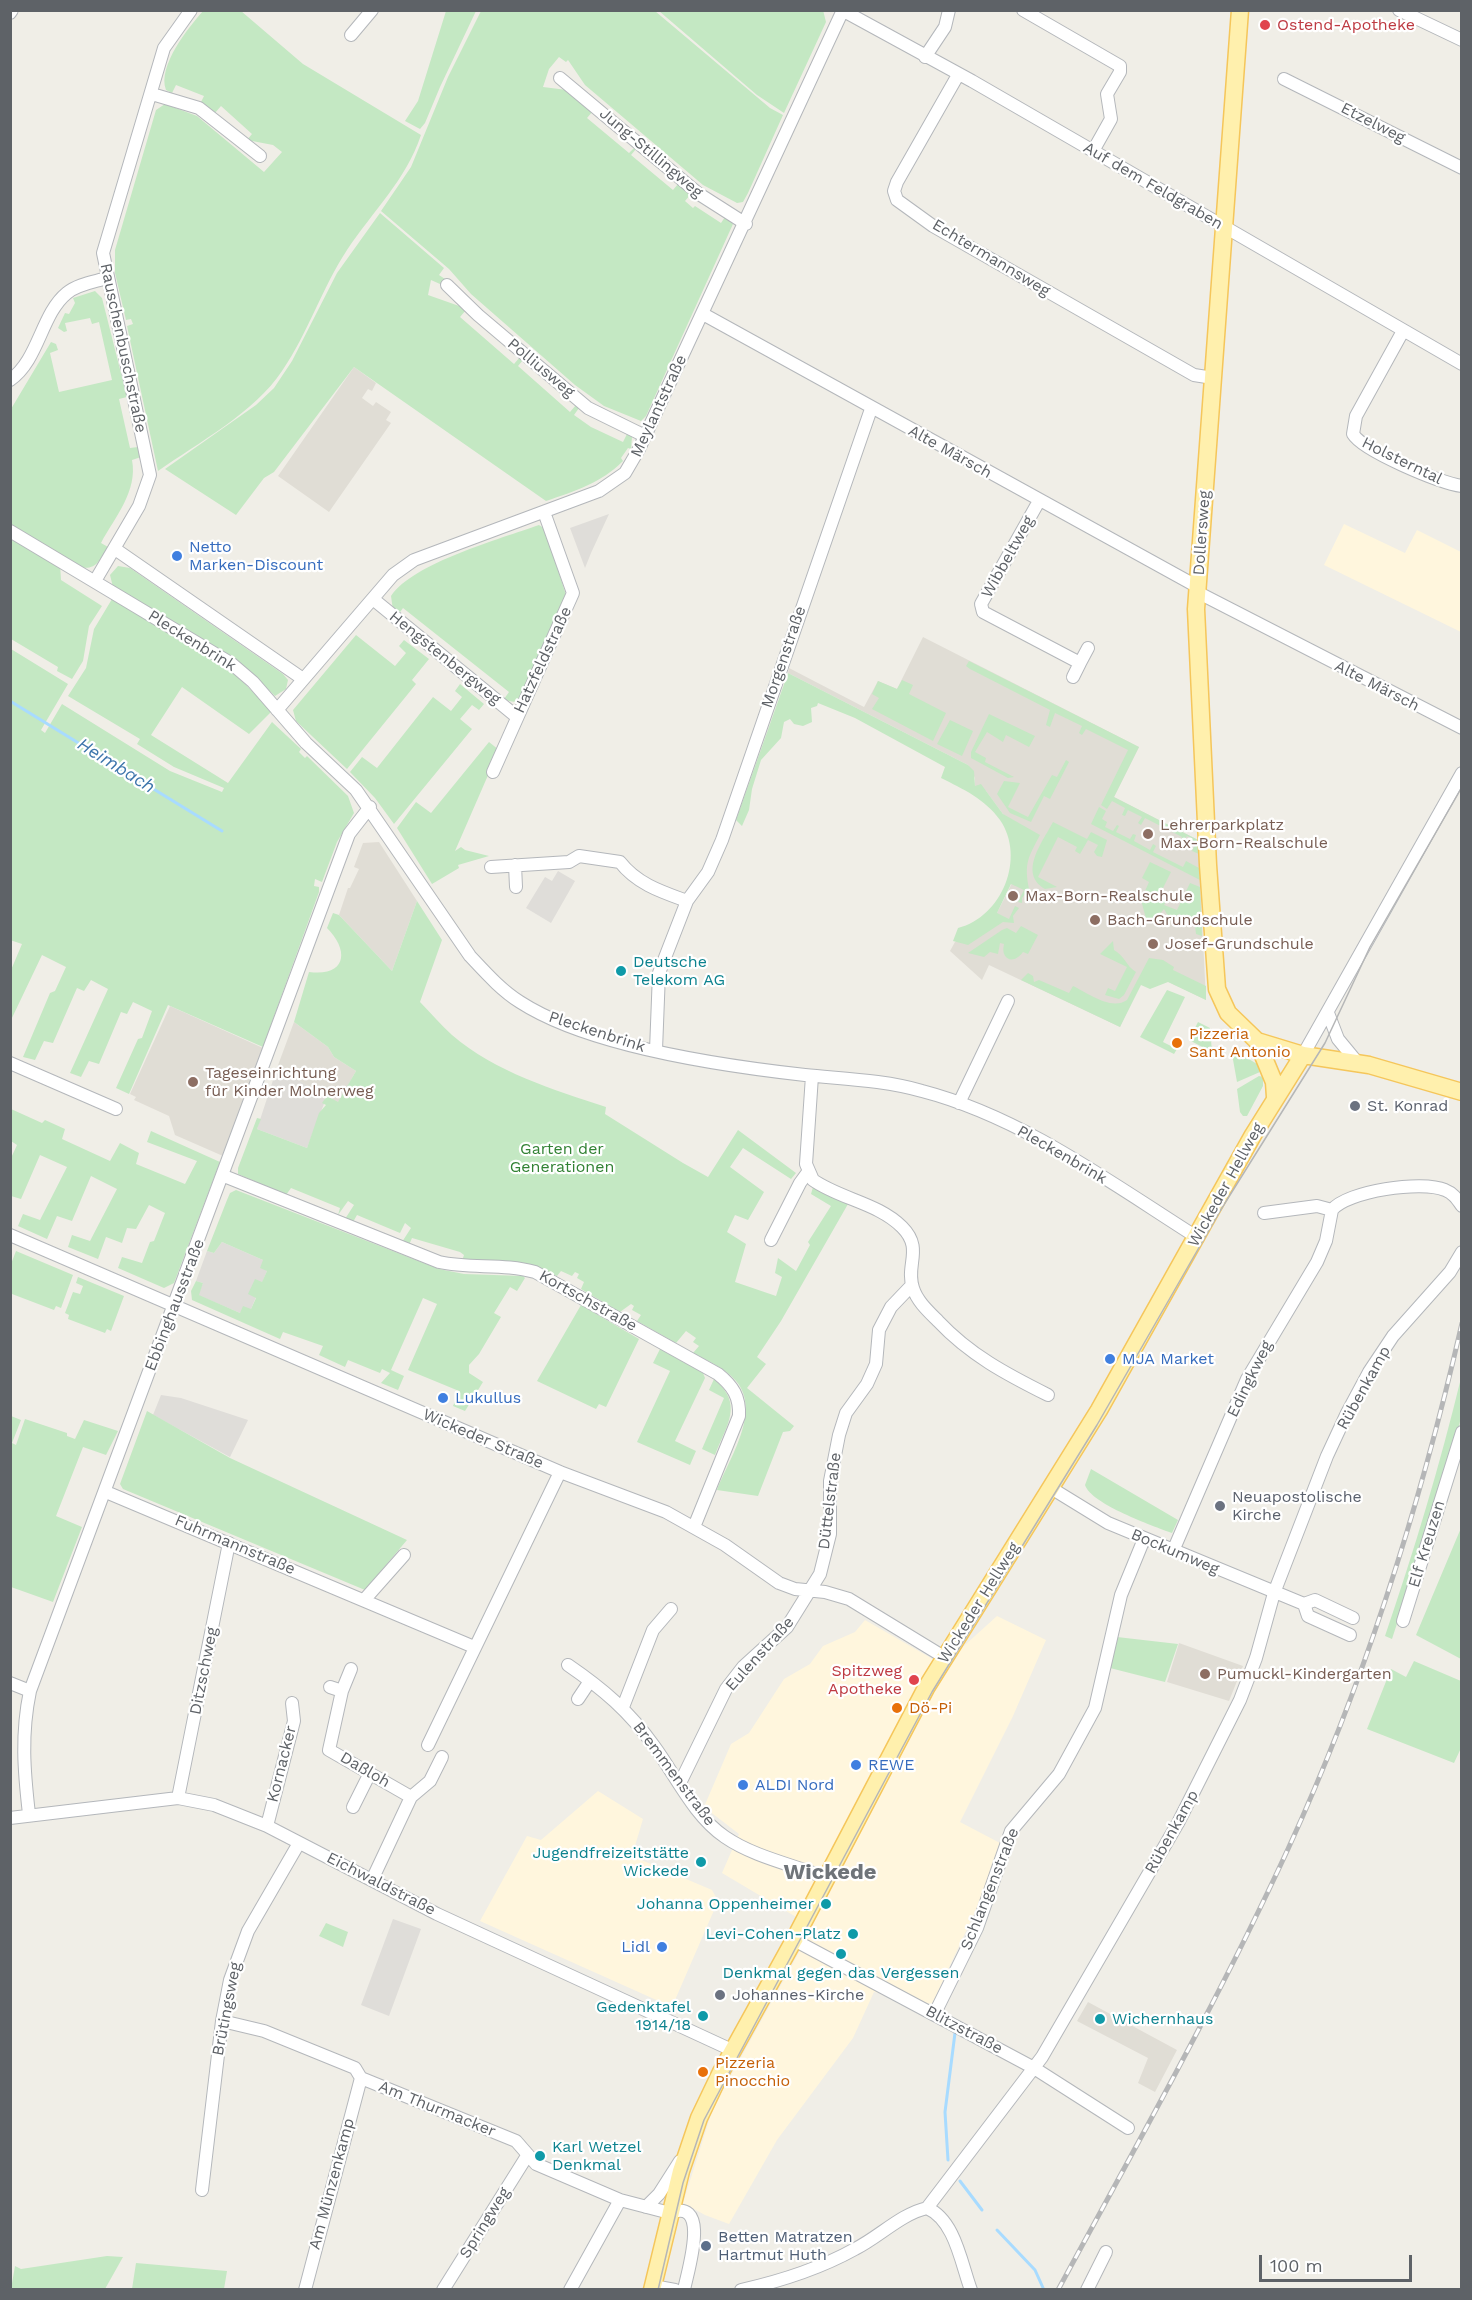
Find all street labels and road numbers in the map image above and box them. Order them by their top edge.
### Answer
street label: Etzelweg [1338,99,1408,147]
street label: Jung-Stillingweg [595,104,707,202]
street label: Auf dem Feldgraben [1080,138,1226,234]
street label: Echtermannsweg [929,215,1053,301]
street label: Rauschenbuschstraße [96,261,150,435]
street label: Polliusweg [503,334,579,402]
street label: Meylantstraße [627,352,691,460]
street label: Alte Märsch [905,421,995,483]
street label: Holsterntal [1358,433,1446,489]
street label: Dollersweg [1189,490,1215,576]
street label: Wibbeltweg [978,513,1038,601]
street label: Hatzfeldstraße [510,604,576,716]
street label: Morgenstraße [758,604,810,710]
street label: Pleckenbrink [144,606,240,676]
street label: Hengstenbergweg [385,607,505,709]
street label: Alte Märsch [1331,656,1423,716]
street label: Pleckenbrink [546,1007,648,1057]
street label: Wickeder Hellweg [1184,1120,1268,1250]
street label: Pleckenbrink [1014,1122,1110,1188]
street label: Ebbinghausstraße [141,1236,209,1374]
street label: Kortschstraße [536,1266,640,1336]
street label: Edingkweg [1223,1338,1277,1420]
street label: Rübenkamp [1333,1343,1395,1433]
street label: Wickeder Straße [420,1405,546,1473]
street label: Düttelstraße [815,1451,845,1551]
street label: Elf Kreuzen [1405,1498,1449,1590]
street label: Fuhrmannstraße [172,1511,298,1579]
street label: Bockumweg [1128,1525,1222,1579]
street label: Wickeder Hellweg [934,1539,1024,1667]
street label: Eulenstraße [722,1613,798,1695]
street label: Ditzschweg [186,1625,222,1717]
street label: Bremmenstraße [629,1718,719,1830]
street label: Kornacker [263,1724,301,1804]
street label: Daßloh [336,1748,394,1792]
street label: Rübenkamp [1141,1787,1203,1877]
street label: Schlangenstraße [957,1825,1023,1953]
street label: Eichwaldstraße [323,1848,439,1920]
street label: Brütingsweg [209,1961,245,2057]
street label: Blitzstraße [922,2002,1006,2058]
street label: Am Thurmacker [376,2077,498,2141]
street label: Am Münzenkamp [305,2116,359,2252]
street label: Springweg [456,2184,514,2262]

